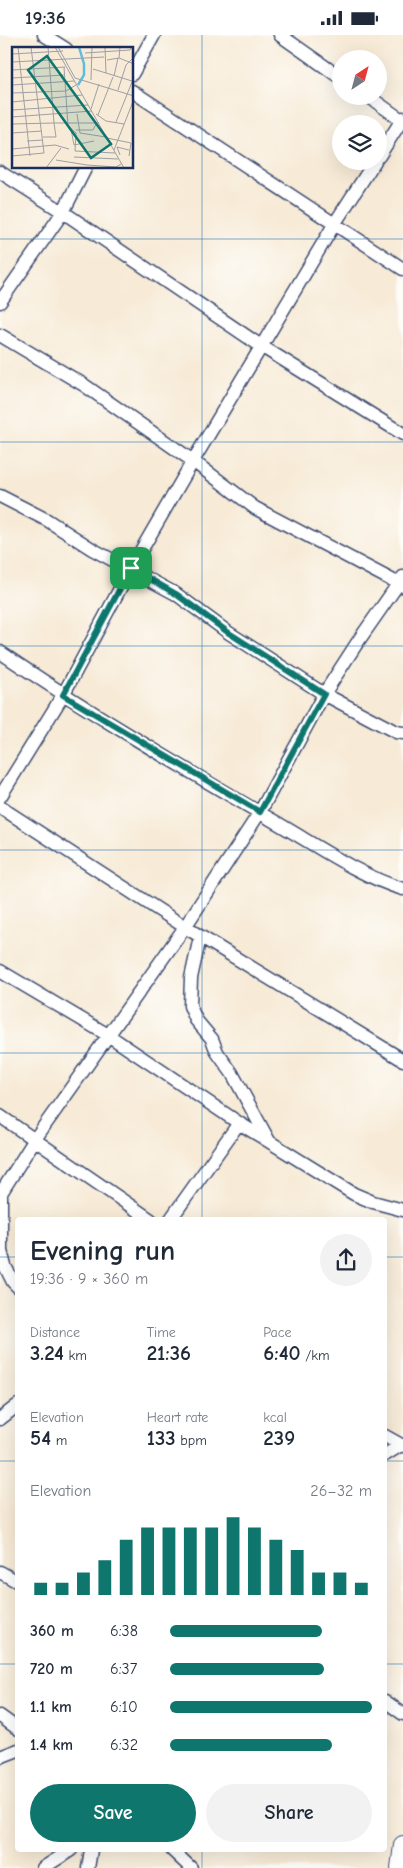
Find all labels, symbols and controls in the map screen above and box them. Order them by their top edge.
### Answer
text: 19:36 [25,7,66,29]
inset map [12,47,134,169]
north arrow [332,50,388,105]
map controls [332,50,387,170]
button: layers [332,115,387,170]
pin [110,547,152,589]
icon: arrive [117,554,145,582]
button: share [320,1234,372,1286]
text: Evening run [30,1235,175,1267]
text: 19:36 · 9 × 360 m [30,1270,148,1288]
text: Distance [30,1324,80,1341]
text: Time [147,1324,176,1341]
text: Pace [263,1324,292,1341]
text: 3.24 [30,1341,64,1365]
text: 21:36 [147,1341,191,1365]
text: 6:40 [263,1341,301,1365]
text: km [64,1347,87,1364]
text: /km [301,1347,330,1364]
text: Elevation [30,1409,84,1426]
text: Heart rate [147,1409,208,1426]
text: kcal [263,1409,287,1426]
text: 54 [30,1426,51,1450]
text: 133 [147,1426,176,1450]
text: 239 [263,1426,295,1450]
text: m [51,1432,67,1449]
text: bpm [176,1432,207,1449]
text: Elevation [30,1482,91,1500]
text: 26–32 m [310,1482,372,1500]
text: 360 m [30,1622,74,1640]
text: 6:38 [110,1622,138,1640]
text: 720 m [30,1660,73,1678]
text: 6:37 [110,1660,137,1678]
text: 1.1 km [30,1698,72,1716]
text: 6:10 [110,1698,138,1716]
text: 1.4 km [30,1736,73,1754]
text: 6:32 [110,1736,138,1754]
button: Save [30,1784,196,1842]
button: Share [206,1784,372,1842]

